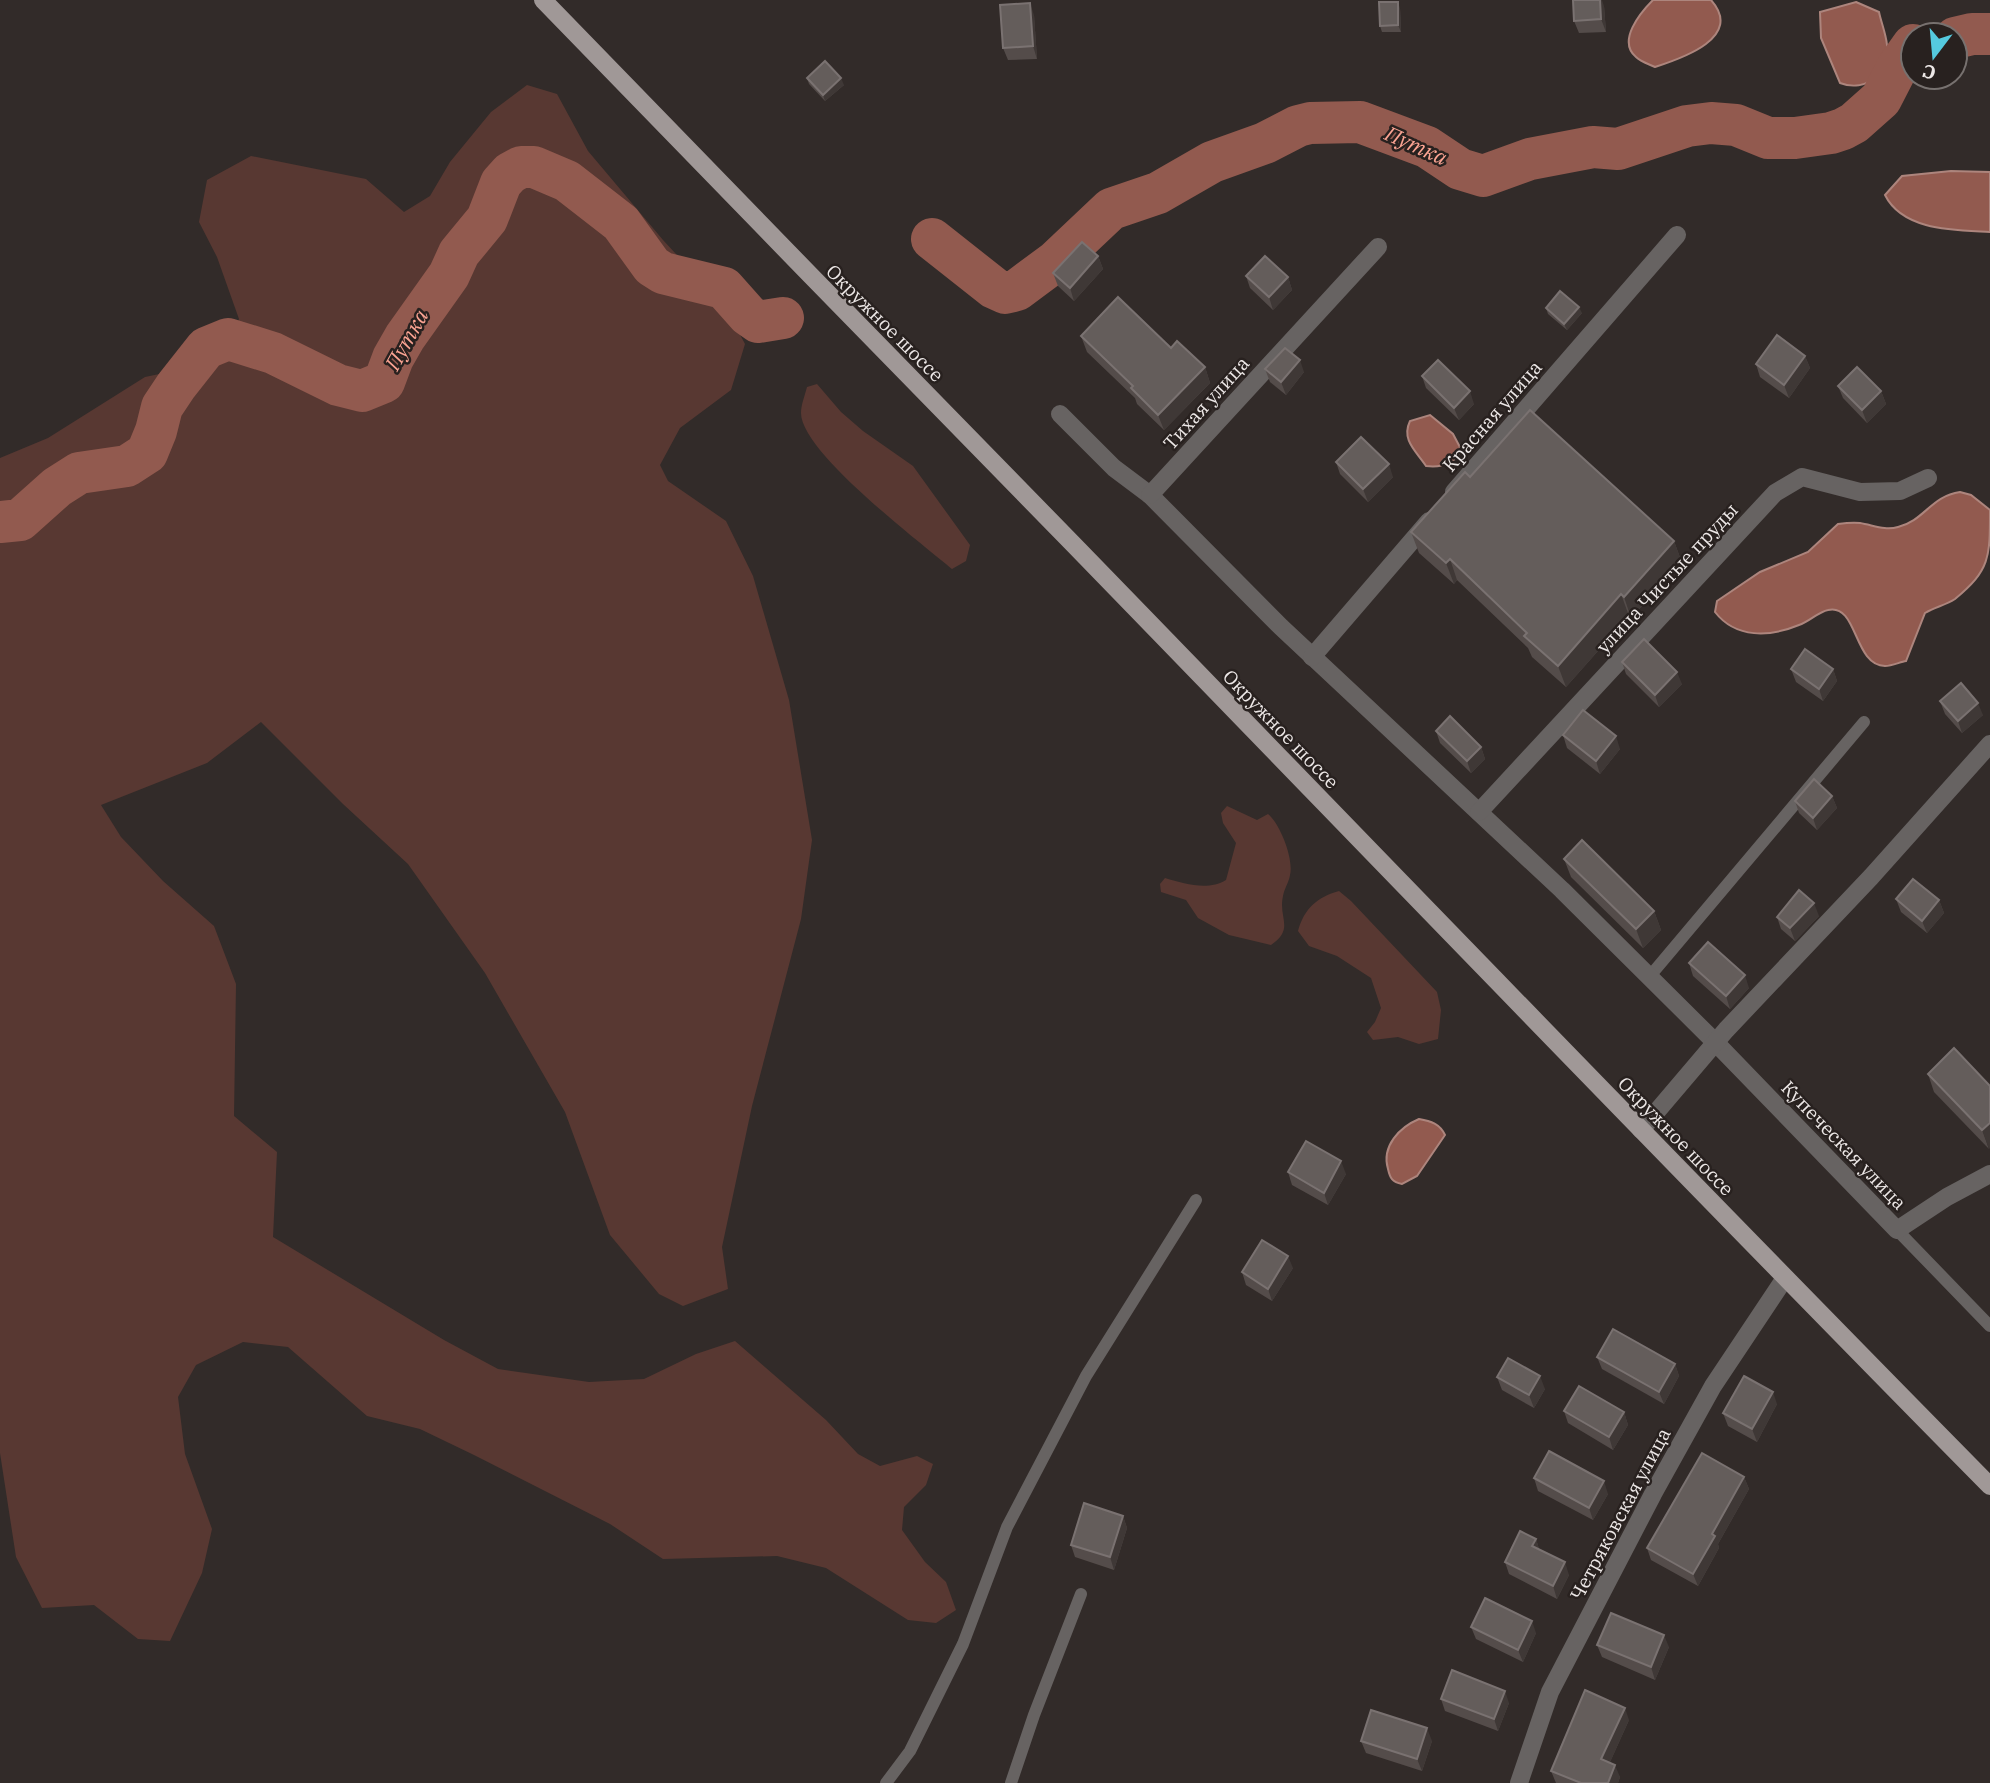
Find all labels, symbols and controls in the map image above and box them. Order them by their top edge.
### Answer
north arrow [1899,21,1969,91]
text: С [1920,59,1939,86]
water label: Путка [1380,119,1453,171]
street label: Окружное шоссе [821,259,949,387]
water label: Путка [378,304,435,376]
street label: Тихая улица [1158,351,1254,455]
street label: Красная улица [1437,356,1547,476]
street label: улица Чистые пруды [1591,498,1743,658]
street label: Окружное шоссе [1218,664,1344,794]
street label: Окружное шоссе [1613,1071,1739,1201]
street label: Купеческая улица [1776,1076,1912,1214]
street label: Четряковская улица [1564,1424,1676,1604]

